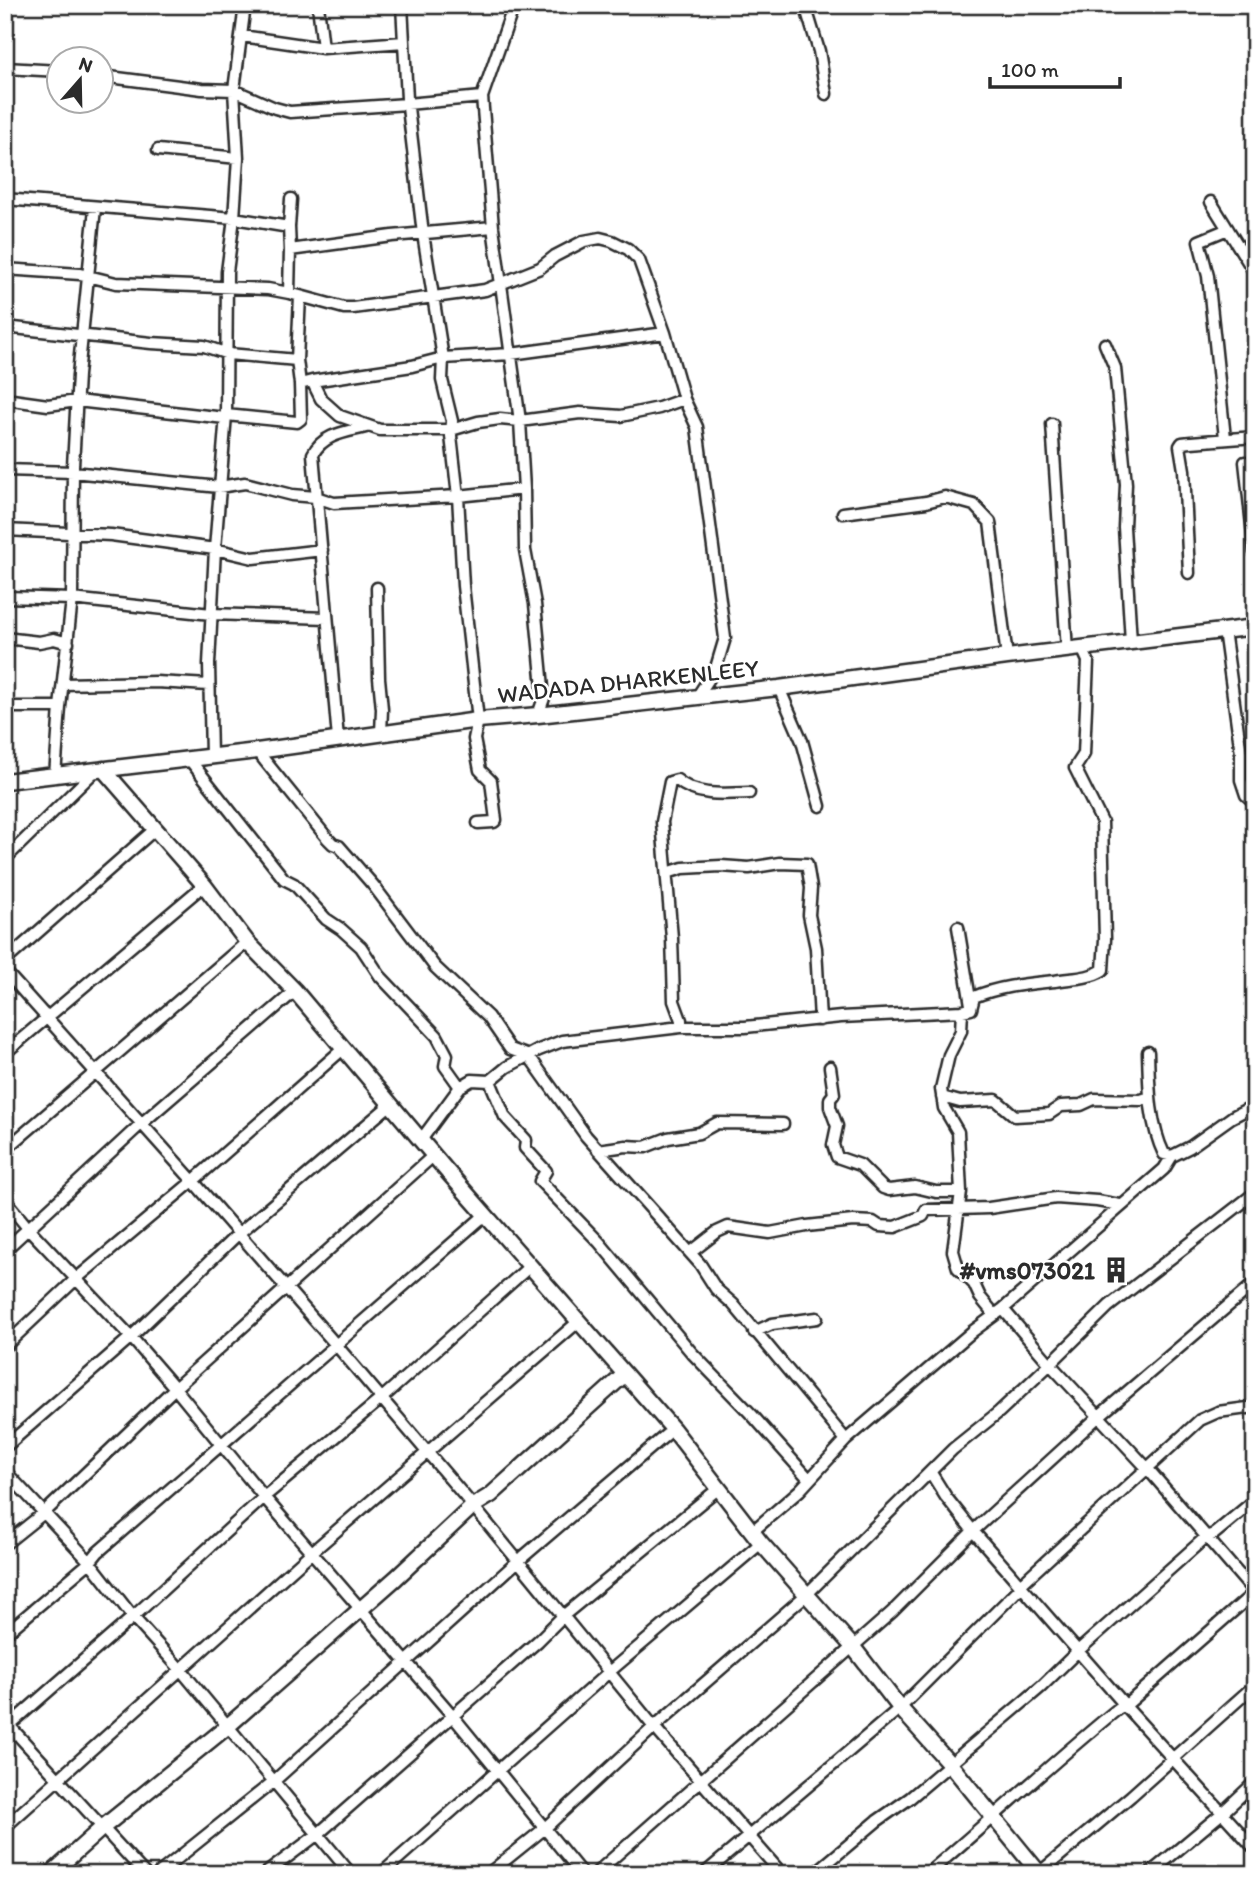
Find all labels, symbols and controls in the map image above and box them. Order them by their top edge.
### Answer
north arrow [46,46,116,116]
scale bar [990,46,1120,90]
text: N [76,51,96,77]
text: 100 m [1001,57,1059,82]
street label: WADADA DHARKENLEEY [496,653,760,709]
building icon: #vms073021 [1101,1255,1131,1285]
place label: #vms073021 [959,1256,1096,1285]

